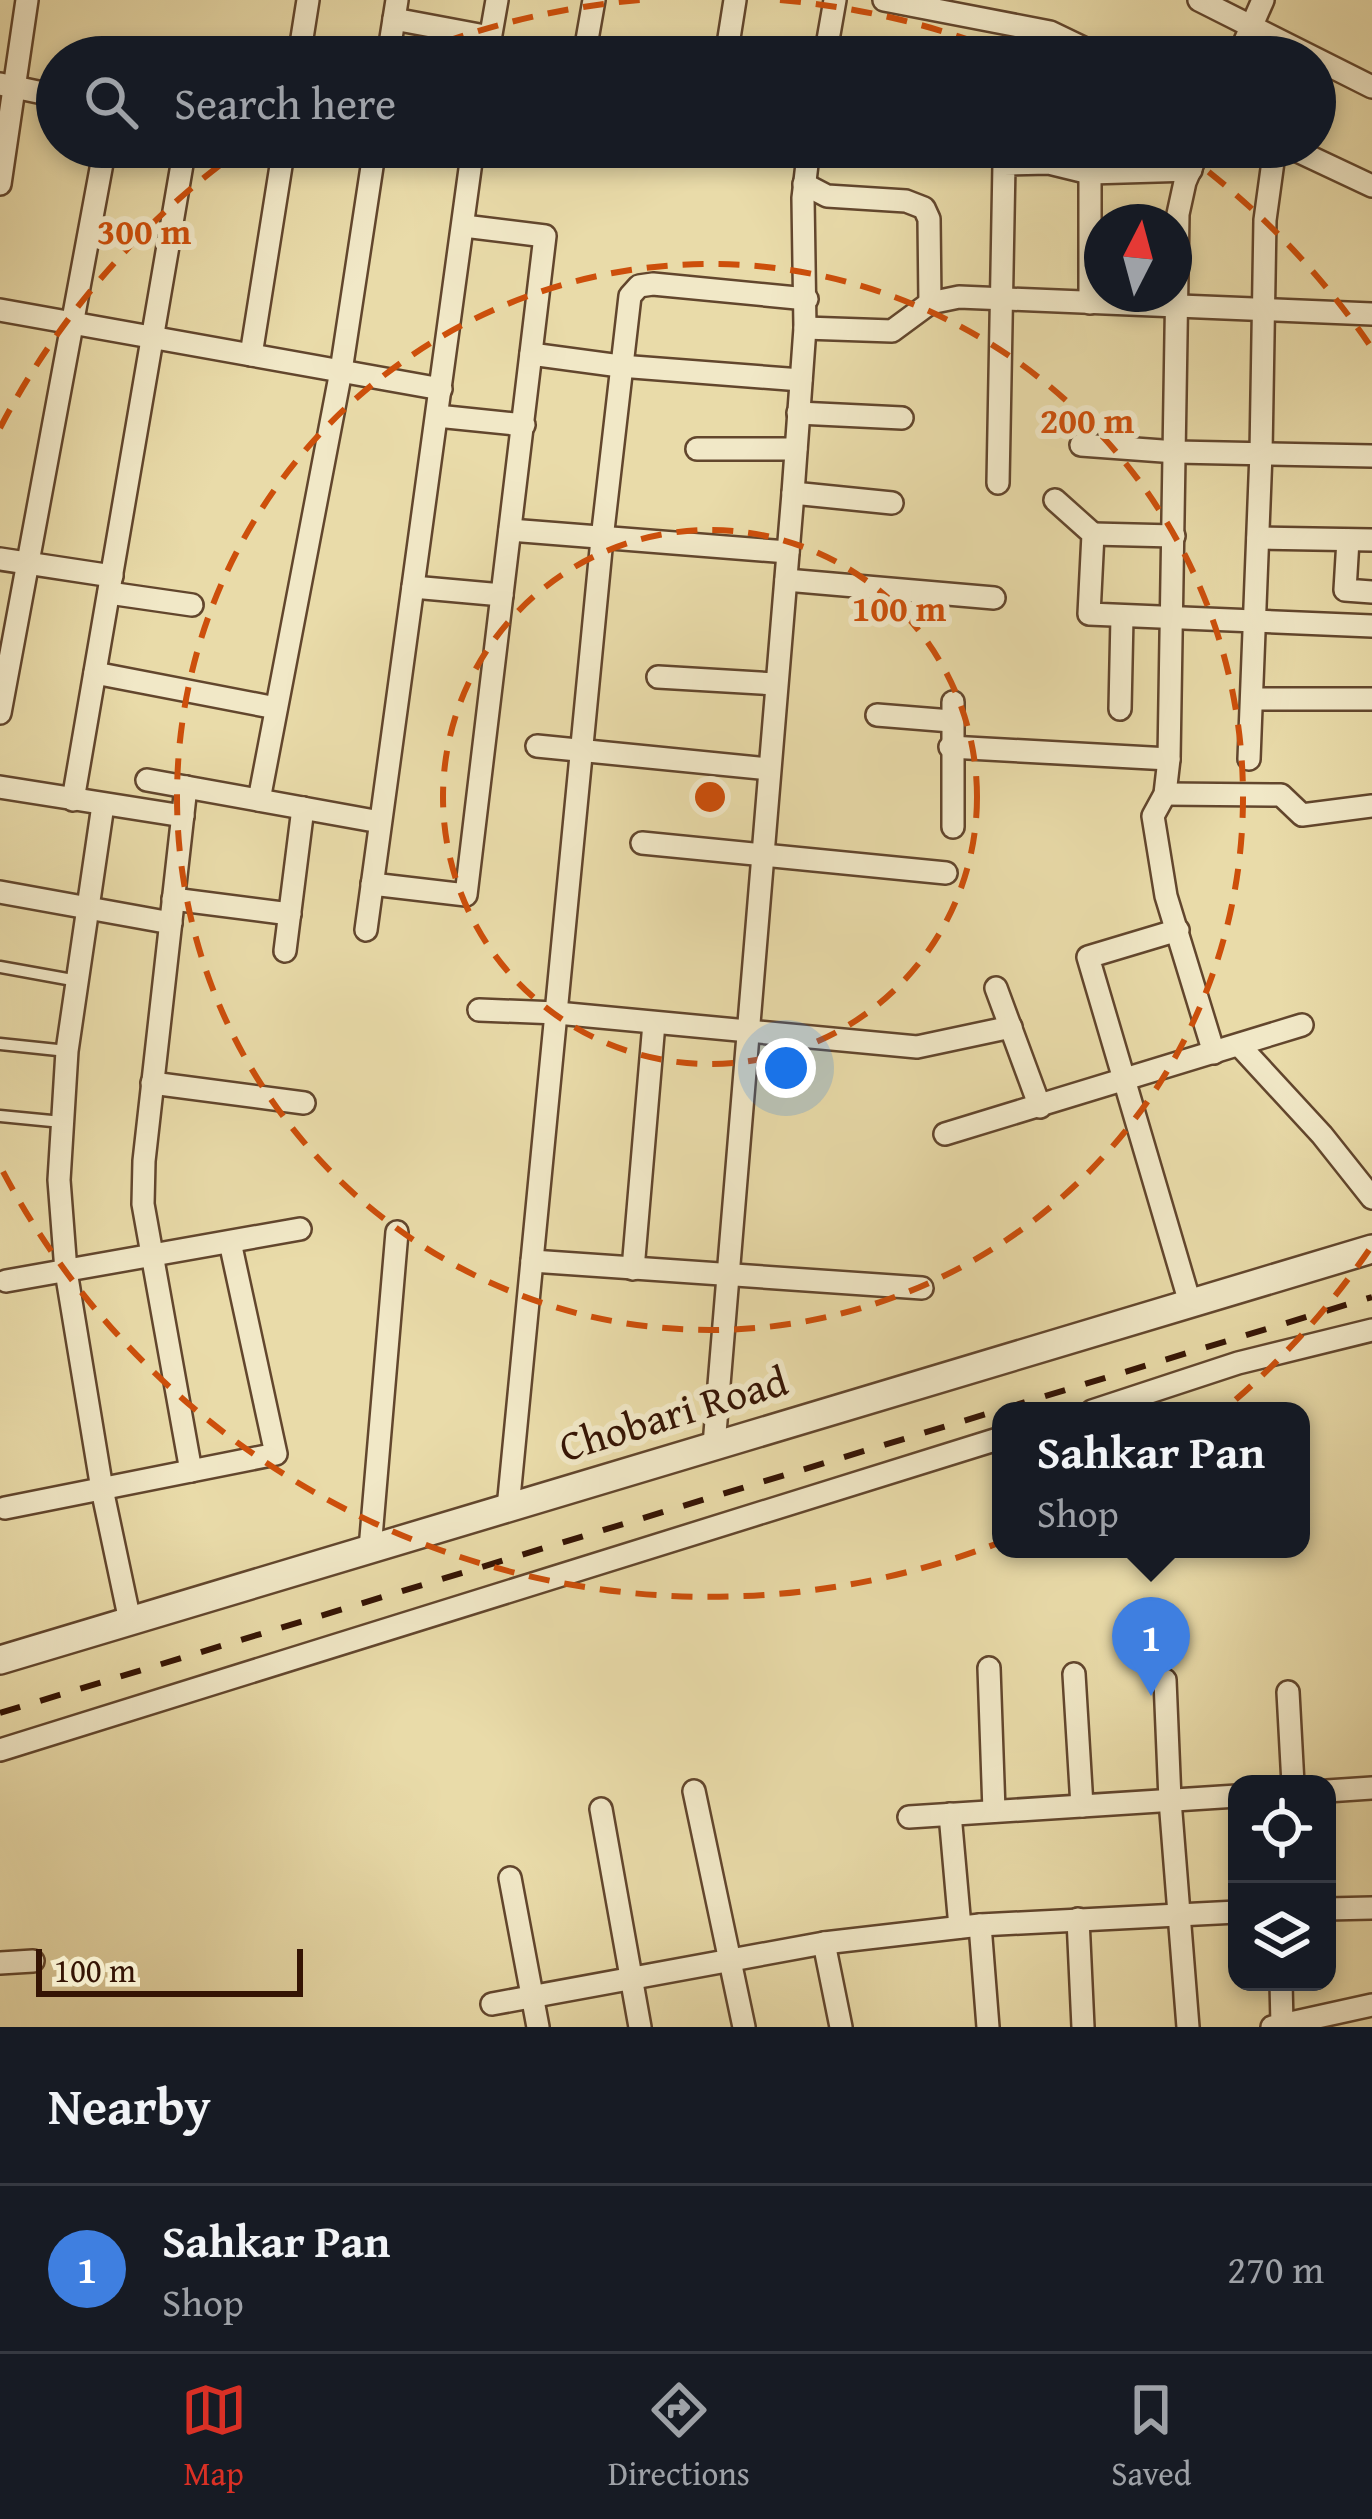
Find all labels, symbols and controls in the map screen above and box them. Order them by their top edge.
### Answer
search box [36,36,1336,168]
icon: search [78,69,144,135]
text: Search here [174,70,396,135]
text: 300 m [97,204,192,257]
north arrow [1084,204,1192,312]
text: 200 m [1040,393,1135,446]
text: 100 m [852,581,947,634]
centre of rings [689,776,731,818]
your location [756,1038,816,1098]
street label: Chobari Road [551,1349,795,1476]
popup [992,1402,1310,1558]
text: Sahkar Pan [1037,1419,1265,1484]
text: Shop [1037,1484,1119,1541]
pin: 1 [1112,1597,1190,1696]
map controls [1228,1775,1336,1991]
button: locate [1228,1775,1336,1883]
button: layers [1228,1883,1336,1991]
scale bar [36,1943,303,1996]
text: 100 m [54,1946,136,1994]
text: Nearby [48,2068,211,2143]
text: Sahkar Pan [162,2208,390,2273]
text: 1 [77,2240,97,2297]
text: 270 m [1227,2240,1324,2297]
text: Shop [162,2273,244,2330]
tab: Map [181,2377,247,2497]
tab: Directions [608,2377,750,2497]
tab: Saved [1111,2377,1191,2497]

